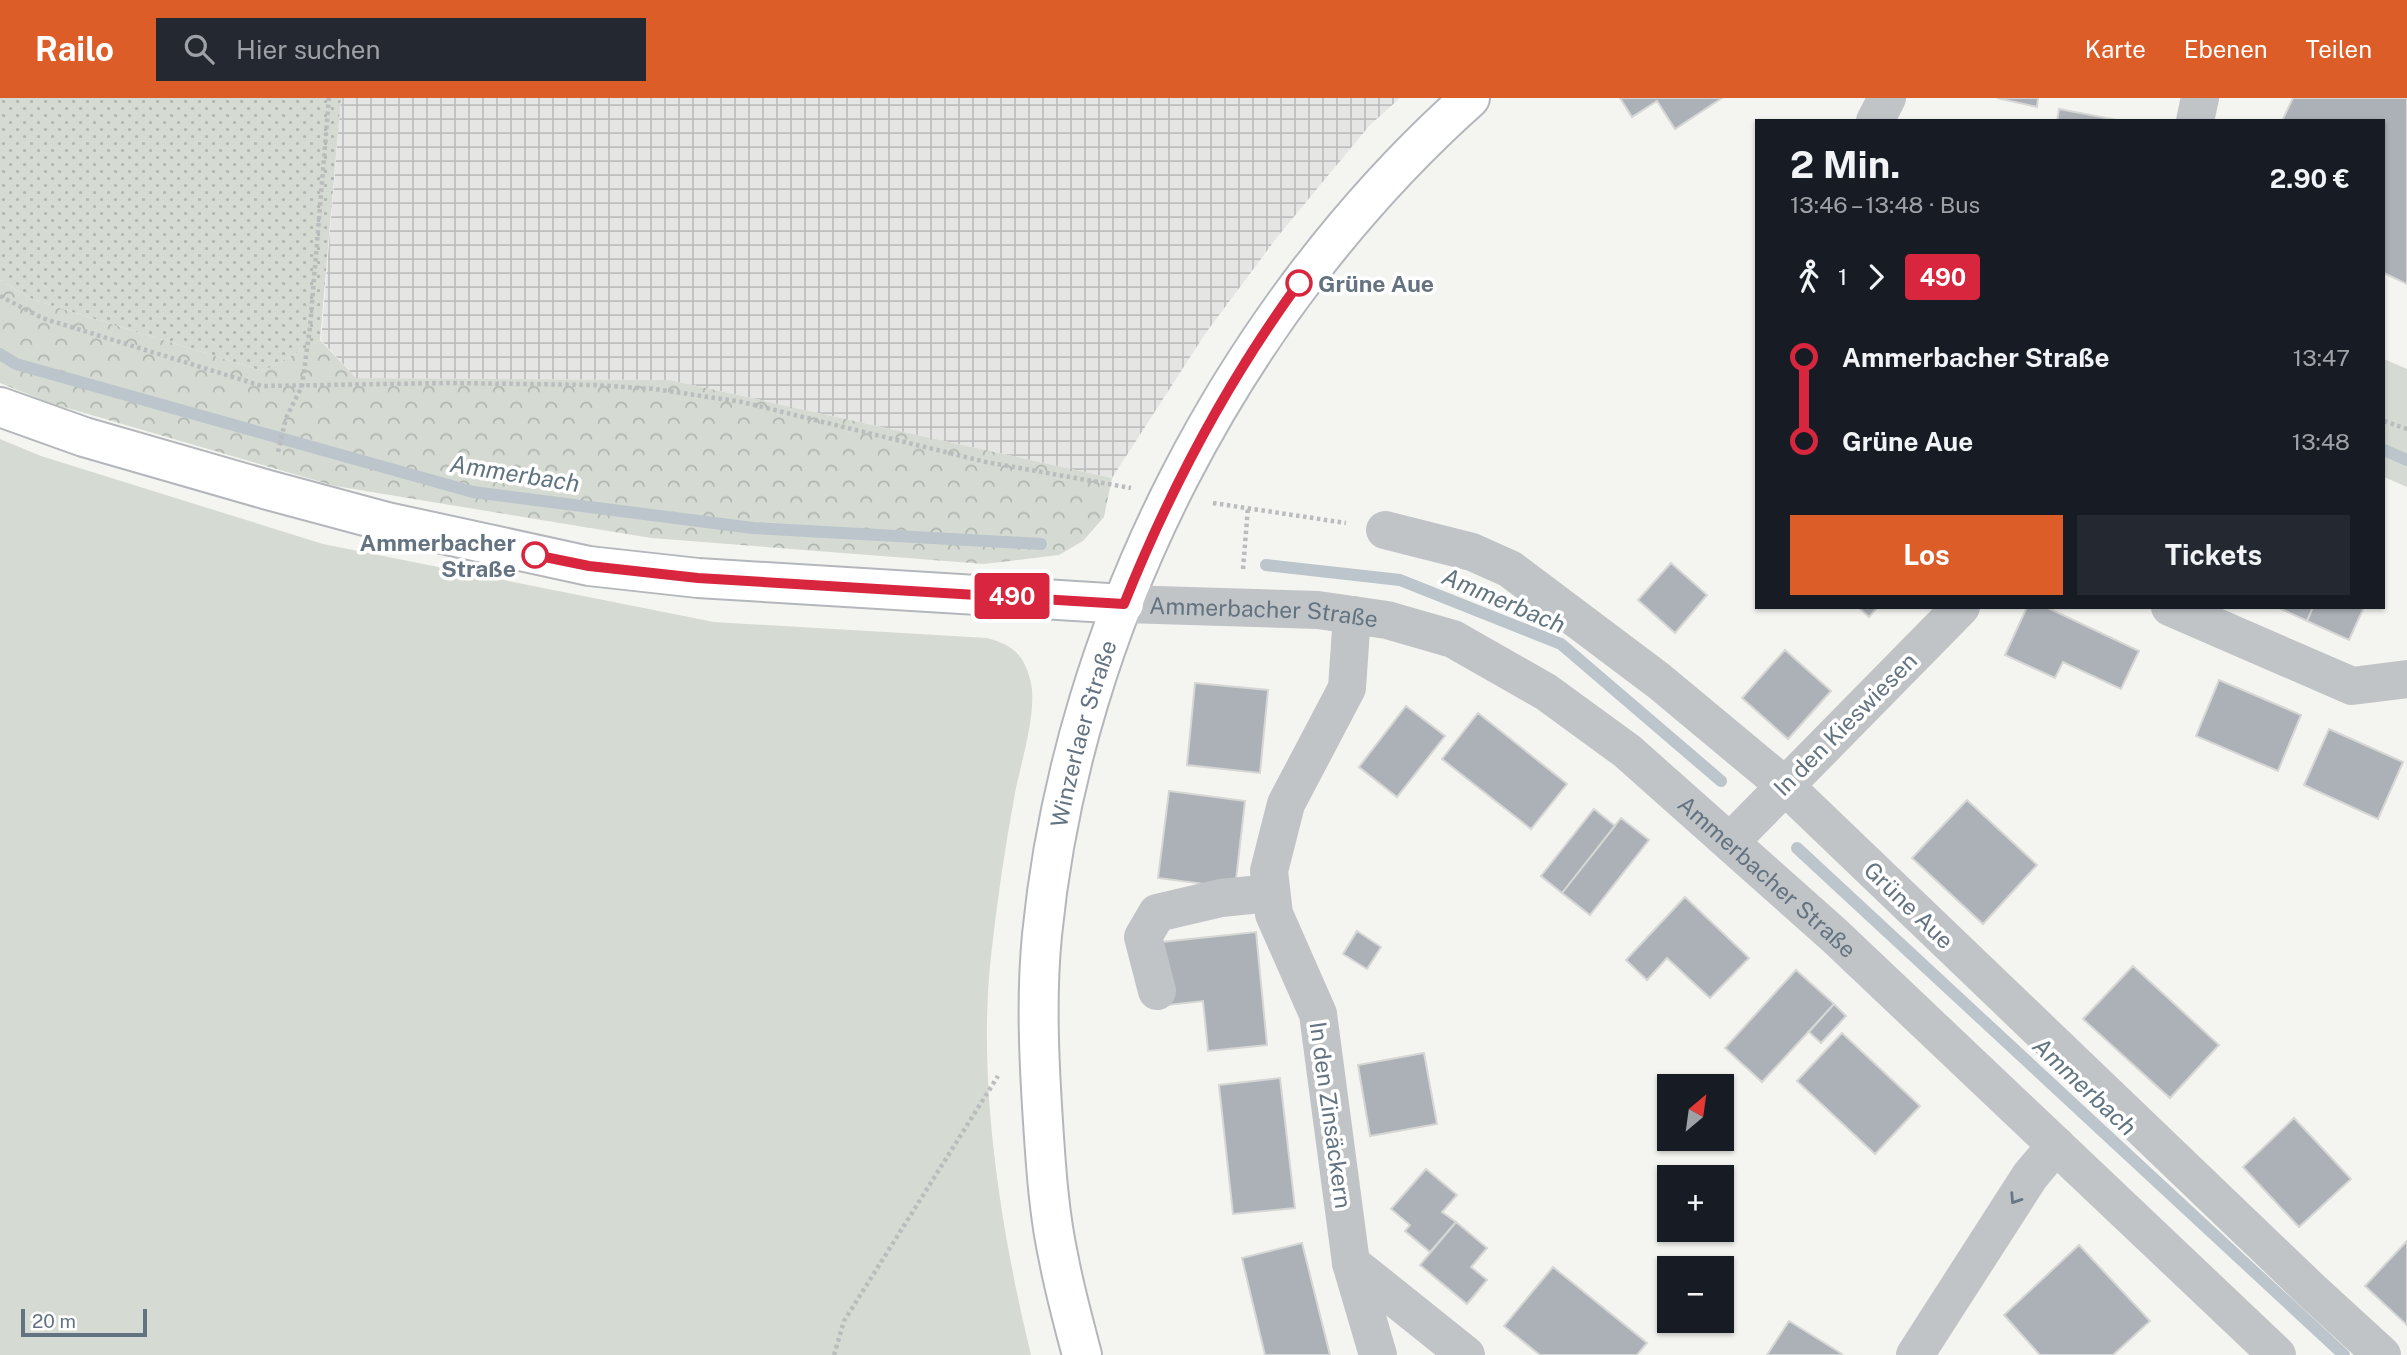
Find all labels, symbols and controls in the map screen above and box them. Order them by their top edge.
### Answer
search box [156,18,646,81]
text: Railo [35,30,114,68]
icon: search [180,30,218,68]
text: Hier suchen [236,34,381,65]
text: Karte [2085,35,2146,63]
text: Ebenen [2184,35,2268,63]
text: Teilen [2306,35,2372,63]
text: 2 Min. [1790,142,1901,187]
text: 2.90 € [2270,163,2350,194]
text: 13:46 – 13:48 · Bus [1790,191,1980,218]
icon: walk [1790,258,1828,296]
icon: forward [1857,258,1895,296]
text: 1 [1838,263,1847,290]
text: 490 [1919,263,1966,291]
marker: Grüne Aue [1286,270,1312,296]
place label: Grüne Aue [1318,270,1434,297]
text: Ammerbacher Straße [1842,342,2110,373]
text: 13:47 [2293,344,2350,371]
text: Grüne Aue [1842,426,1973,457]
text: 13:48 [2292,428,2350,455]
water label: Ammerbach [448,449,582,497]
button: Los [1790,515,2063,595]
button: Tickets [2077,515,2350,595]
place label: Ammerbacher Straße [360,529,516,582]
marker: Ammerbacher Straße [522,542,548,568]
water label: Ammerbach [1438,562,1570,638]
line badge: 490 [972,573,1052,619]
text: 490 [989,582,1035,610]
street label: Ammerbacher Straße [1149,591,1380,632]
street label: Winzerlaer Straße [1044,636,1121,829]
street label: In den Kieswiesen [1768,647,1922,801]
street label: Ammerbacher Straße [1673,790,1862,963]
street label: Grüne Aue [1859,856,1959,954]
street label: In den Zinsäckern [1305,1020,1357,1210]
water label: Ammerbach [2028,1031,2142,1141]
north arrow [1657,1074,1734,1152]
map controls [1657,1074,1734,1333]
button: + [1657,1165,1734,1242]
one-way arrow [2011,1191,2024,1204]
button: − [1657,1256,1734,1333]
scale bar [21,1306,147,1338]
text: 20 m [32,1310,76,1332]

